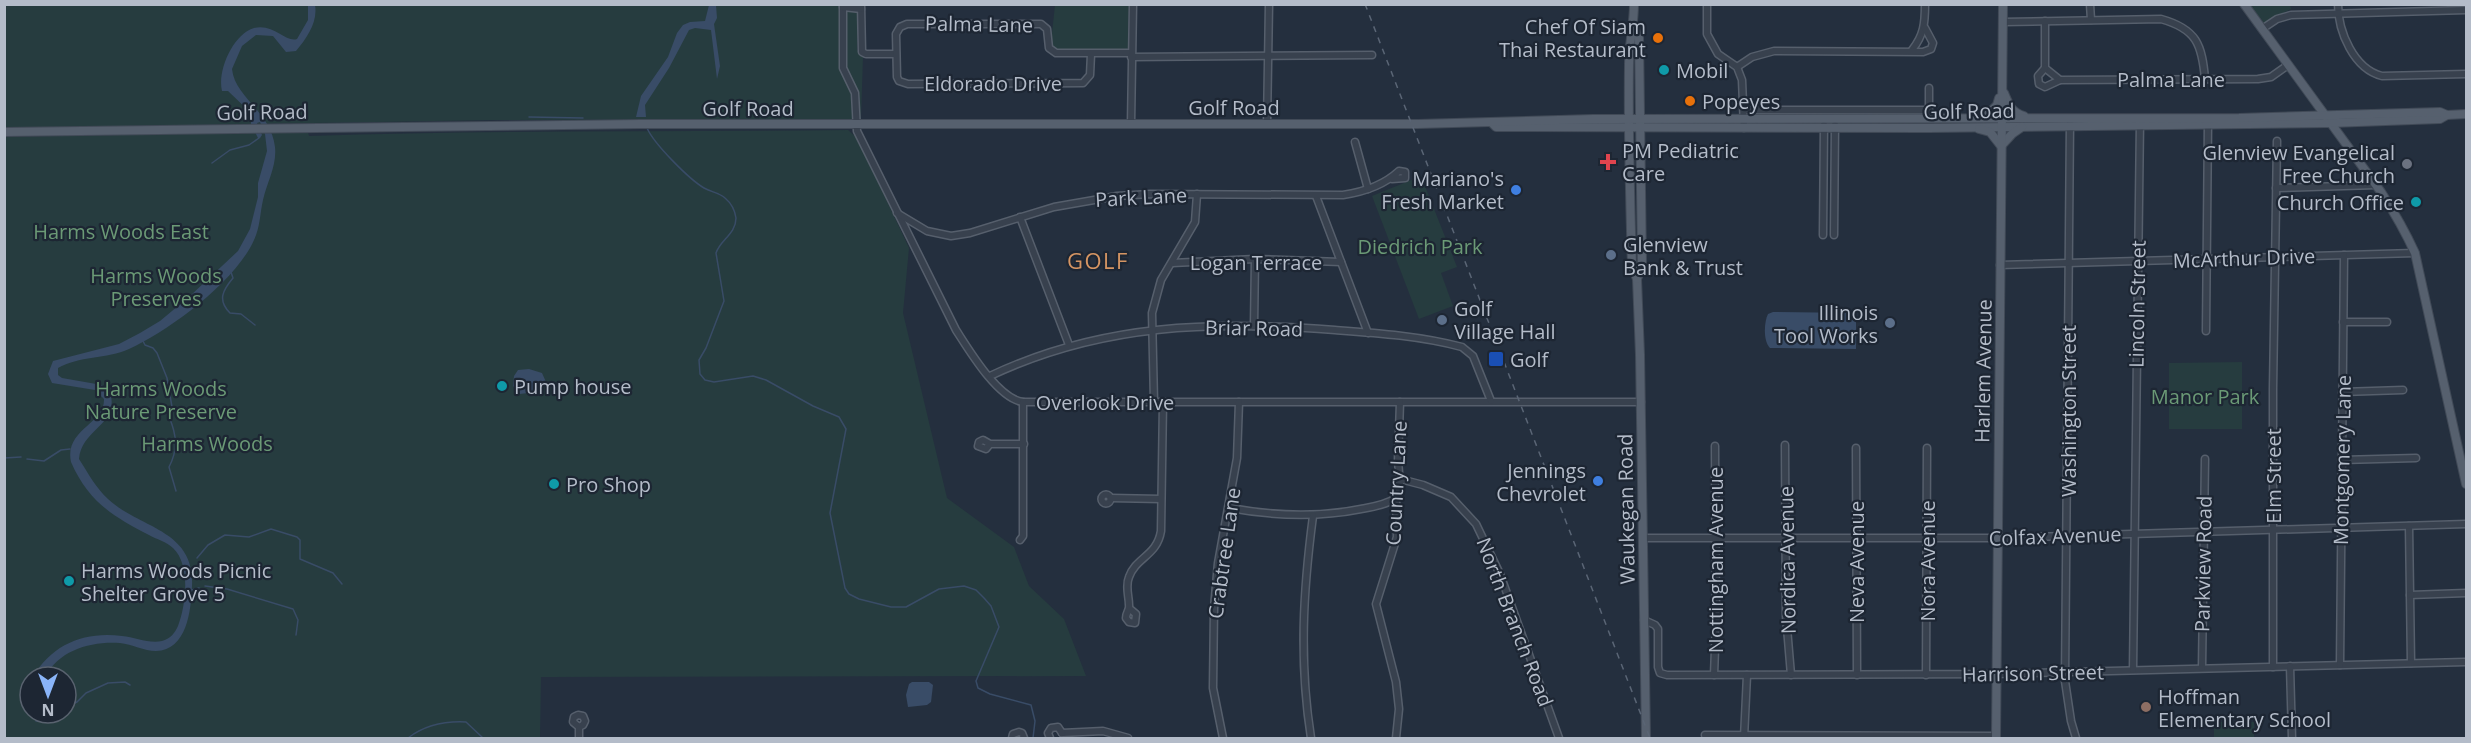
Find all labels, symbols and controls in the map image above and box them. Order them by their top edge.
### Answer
street label: Palma Lane [925,10,1033,38]
place label: Chef Of Siam Thai Restaurant [1499,13,1646,63]
marker: Chef Of Siam Thai Restaurant [1651,31,1665,45]
place label: Mobil [1676,57,1728,84]
marker: Mobil [1657,63,1671,77]
street label: Palma Lane [2117,66,2225,93]
street label: Eldorado Drive [924,70,1062,97]
place label: Popeyes [1702,88,1780,115]
street label: Golf Road [1188,94,1280,121]
marker: Popeyes [1683,94,1697,108]
street label: Golf Road [702,95,794,122]
street label: Golf Road [1923,97,2015,125]
street label: Golf Road [216,98,308,126]
place label: PM Pediatric Care [1622,137,1739,187]
place label: Glenview Evangelical Free Church [2203,139,2395,189]
marker: PM Pediatric Care [1599,153,1617,171]
marker: Glenview Evangelical Free Church [2400,157,2414,171]
place label: Mariano's Fresh Market [1381,165,1504,215]
street label: Park Lane [1094,181,1188,213]
marker: Mariano's Fresh Market [1509,183,1523,197]
place label: Church Office [2277,189,2404,216]
marker: Church Office [2409,195,2423,209]
park label: Harms Woods East [33,218,209,245]
place label: Glenview Bank & Trust [1623,231,1743,281]
park label: Diedrich Park [1357,233,1483,260]
street label: Lincoln Street [2122,240,2152,368]
street label: McArthur Drive [2172,242,2316,274]
district label: GOLF [1067,245,1129,275]
marker: Glenview Bank & Trust [1604,248,1618,262]
street label: Logan Terrace [1190,249,1322,276]
park label: Harms Woods Preserves [90,262,222,312]
place label: Golf Village Hall [1454,295,1555,345]
place label: Illinois Tool Works [1774,299,1878,349]
street label: Harlem Avenue [1968,299,1998,443]
marker: Golf Village Hall [1435,313,1449,327]
street label: Briar Road [1205,314,1303,342]
marker: Illinois Tool Works [1883,316,1897,330]
street label: Washington Street [2055,325,2082,497]
place label: Golf [1510,346,1550,373]
marker: Golf [1487,350,1505,368]
place label: Pump house [514,373,632,400]
park label: Harms Woods Nature Preserve [85,375,237,425]
street label: Montgomery Lane [2327,375,2357,545]
marker: Pump house [495,379,509,393]
park label: Manor Park [2151,383,2260,410]
street label: Overlook Drive [1036,389,1174,416]
street label: Country Lane [1379,420,1413,546]
street label: Elm Street [2260,428,2287,524]
park label: Harms Woods [141,430,273,457]
street label: Waukegan Road [1611,433,1641,585]
place label: Jennings Chevrolet [1496,457,1586,507]
street label: Nottingham Avenue [1702,467,1729,653]
place label: Pro Shop [566,471,651,498]
marker: Jennings Chevrolet [1591,474,1605,488]
marker: Pro Shop [547,477,561,491]
street label: Crabtree Lane [1201,486,1247,620]
street label: Nordica Avenue [1772,486,1802,634]
street label: Parkview Road [2188,496,2218,632]
street label: Nora Avenue [1914,500,1941,622]
street label: Neva Avenue [1843,501,1870,623]
street label: Colfax Avenue [1988,520,2122,552]
street label: North Branch Road [1470,534,1560,710]
place label: Harms Woods Picnic Shelter Grove 5 [81,557,271,607]
marker: Harms Woods Picnic Shelter Grove 5 [62,574,76,588]
street label: Harrison Street [1962,658,2104,688]
north arrow [18,665,78,725]
place label: Hoffman Elementary School [2158,683,2331,733]
text: N [41,699,55,721]
marker: Hoffman Elementary School [2139,700,2153,714]

